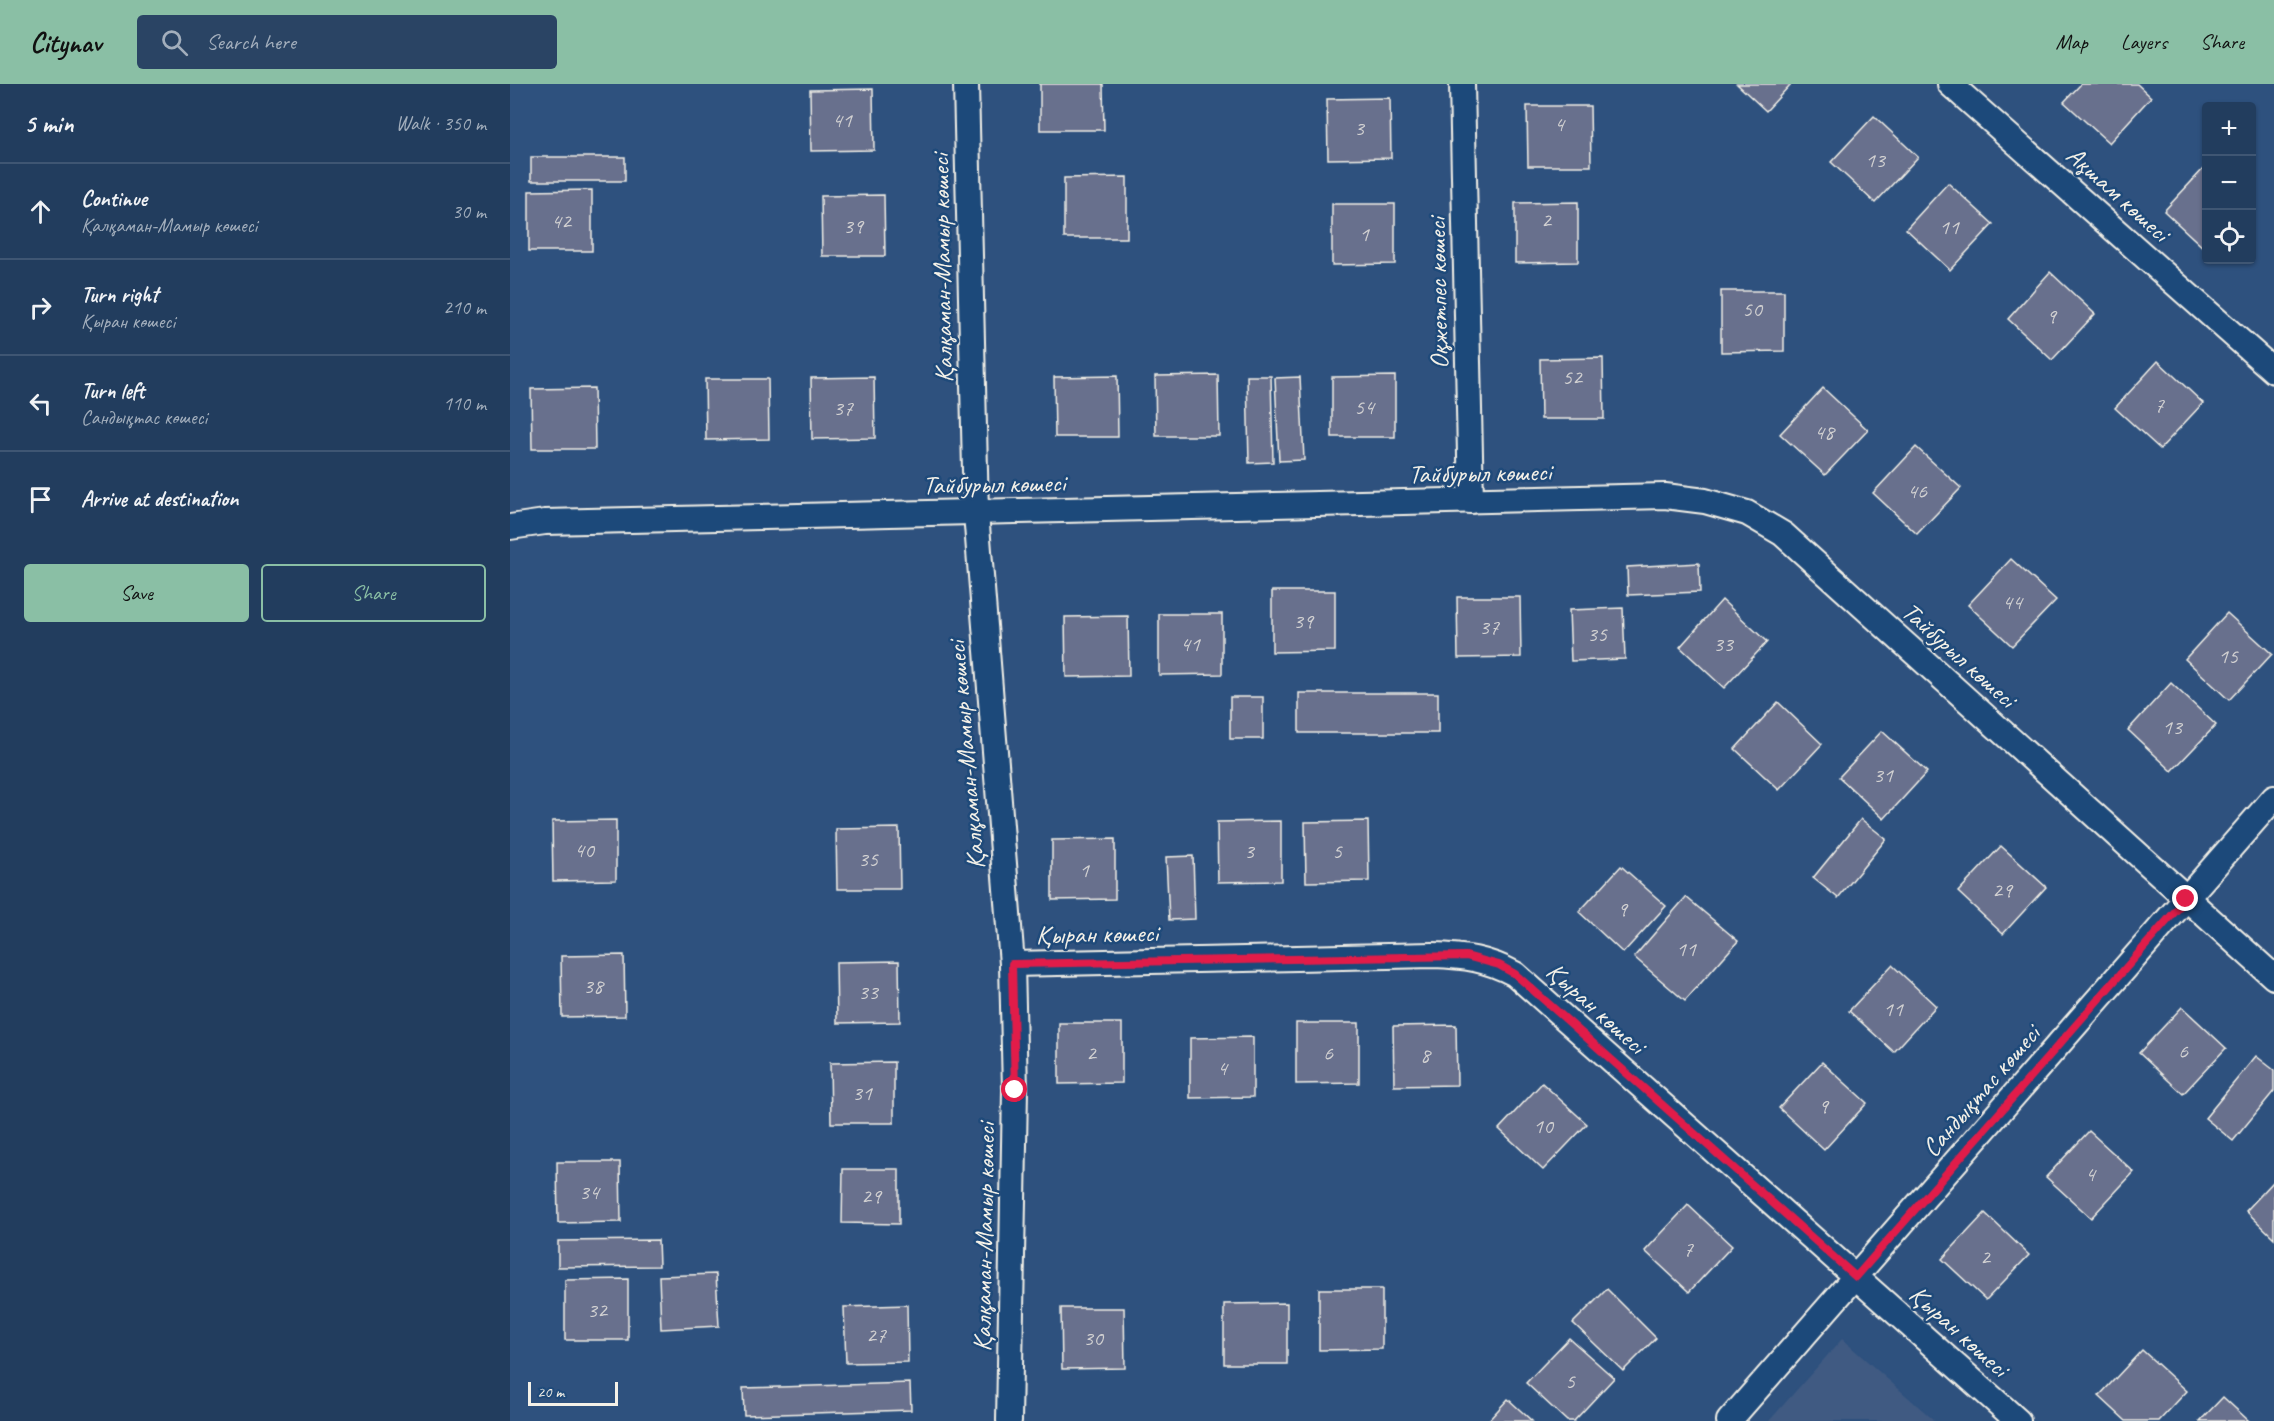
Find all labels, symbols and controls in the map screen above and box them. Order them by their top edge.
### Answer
search box [137,15,557,69]
text: Citynav [30,25,101,60]
icon: search [158,26,191,59]
text: Search here [206,28,296,56]
text: Map [2055,29,2088,55]
text: Layers [2121,29,2167,55]
text: Share [2200,29,2244,55]
map controls [2202,102,2256,264]
button: + [2202,102,2256,156]
house number: 41 [832,106,853,134]
text: 5 min [24,107,73,140]
house number: 4 [1554,110,1566,138]
text: Walk · 350 m [396,111,486,136]
house number: 3 [1354,114,1366,142]
street label: Ақшам көшесі [2060,139,2179,251]
house number: 13 [1865,146,1887,174]
street label: Қалқаман-Мамыр көшесі [923,150,960,383]
button: − [2202,156,2256,210]
text: Continue [81,185,147,213]
icon: ahead [24,195,57,228]
text: 30 m [452,199,486,224]
house number: 2 [1541,206,1553,234]
house number: 42 [551,207,573,235]
button: locate [2202,210,2256,264]
house number: 39 [843,212,865,240]
text: Қалқаман-Мамыр көшесі [81,213,257,238]
house number: 11 [1939,213,1960,241]
street label: Оқжетпес көшесі [1420,214,1456,369]
house number: 1 [1359,220,1370,248]
text: Turn right [81,281,158,309]
icon: right [24,291,57,324]
text: 210 m [443,295,486,320]
house number: 50 [1742,295,1764,323]
house number: 9 [2046,302,2058,330]
text: Қыран көшесі [81,309,175,334]
house number: 52 [1562,363,1584,391]
text: Turn left [81,377,145,405]
icon: left [24,387,57,420]
text: 110 m [443,391,486,416]
house number: 7 [2154,391,2165,419]
house number: 54 [1354,393,1376,421]
house number: 37 [833,394,854,422]
text: Сандықтас көшесі [81,405,207,430]
house number: 48 [1814,418,1836,446]
street label: Тайбурыл көшесі [1408,455,1555,491]
street label: Тайбурыл көшесі [922,466,1069,502]
house number: 46 [1907,477,1928,505]
icon: arrive [24,483,57,516]
text: Arrive at destination [81,485,238,513]
button: Save [24,564,249,622]
button: Share [261,564,486,622]
house number: 44 [2002,588,2024,616]
street label: Тайбурыл көшесі [1895,595,2025,717]
house number: 39 [1293,607,1315,635]
house number: 37 [1479,613,1500,641]
house number: 35 [1587,620,1608,648]
house number: 41 [1180,630,1201,658]
house number: 33 [1713,630,1735,658]
street label: Қалқаман-Мамыр көшесі [939,636,992,871]
house number: 15 [2218,642,2239,670]
house number: 13 [2162,713,2184,741]
house number: 31 [1873,761,1894,789]
house number: 40 [574,836,596,864]
house number: 3 [1244,837,1256,865]
house number: 5 [1332,837,1343,865]
house number: 35 [858,845,879,873]
house number: 1 [1079,856,1090,884]
house number: 29 [1992,876,2014,904]
route end [2172,885,2198,911]
house number: 9 [1617,895,1629,923]
street label: Қыран көшесі [1036,916,1162,952]
house number: 11 [1676,935,1697,963]
street label: Қыран көшесі [1539,955,1655,1063]
house number: 38 [583,972,605,1000]
house number: 33 [858,978,880,1006]
house number: 11 [1883,995,1904,1023]
street label: Сандықтас көшесі [1915,1016,2049,1164]
house number: 6 [2178,1037,2189,1065]
house number: 2 [1086,1039,1098,1067]
house number: 6 [1323,1039,1334,1067]
house number: 8 [1420,1041,1432,1069]
house number: 4 [1217,1054,1229,1082]
route start [1001,1076,1027,1102]
house number: 31 [852,1079,873,1107]
house number: 9 [1818,1092,1830,1120]
house number: 10 [1533,1112,1555,1140]
street label: Қалқаман-Мамыр көшесі [966,1119,1003,1352]
house number: 4 [2085,1160,2097,1188]
house number: 34 [579,1178,601,1206]
house number: 29 [861,1182,883,1210]
house number: 7 [1683,1235,1694,1263]
house number: 2 [1980,1243,1992,1271]
street label: Қыран көшесі [1902,1278,2018,1386]
house number: 32 [587,1296,609,1324]
house number: 27 [866,1321,887,1349]
house number: 30 [1083,1324,1105,1352]
house number: 5 [1565,1367,1576,1395]
scale bar [528,1379,618,1406]
text: 20 m [537,1382,564,1402]

